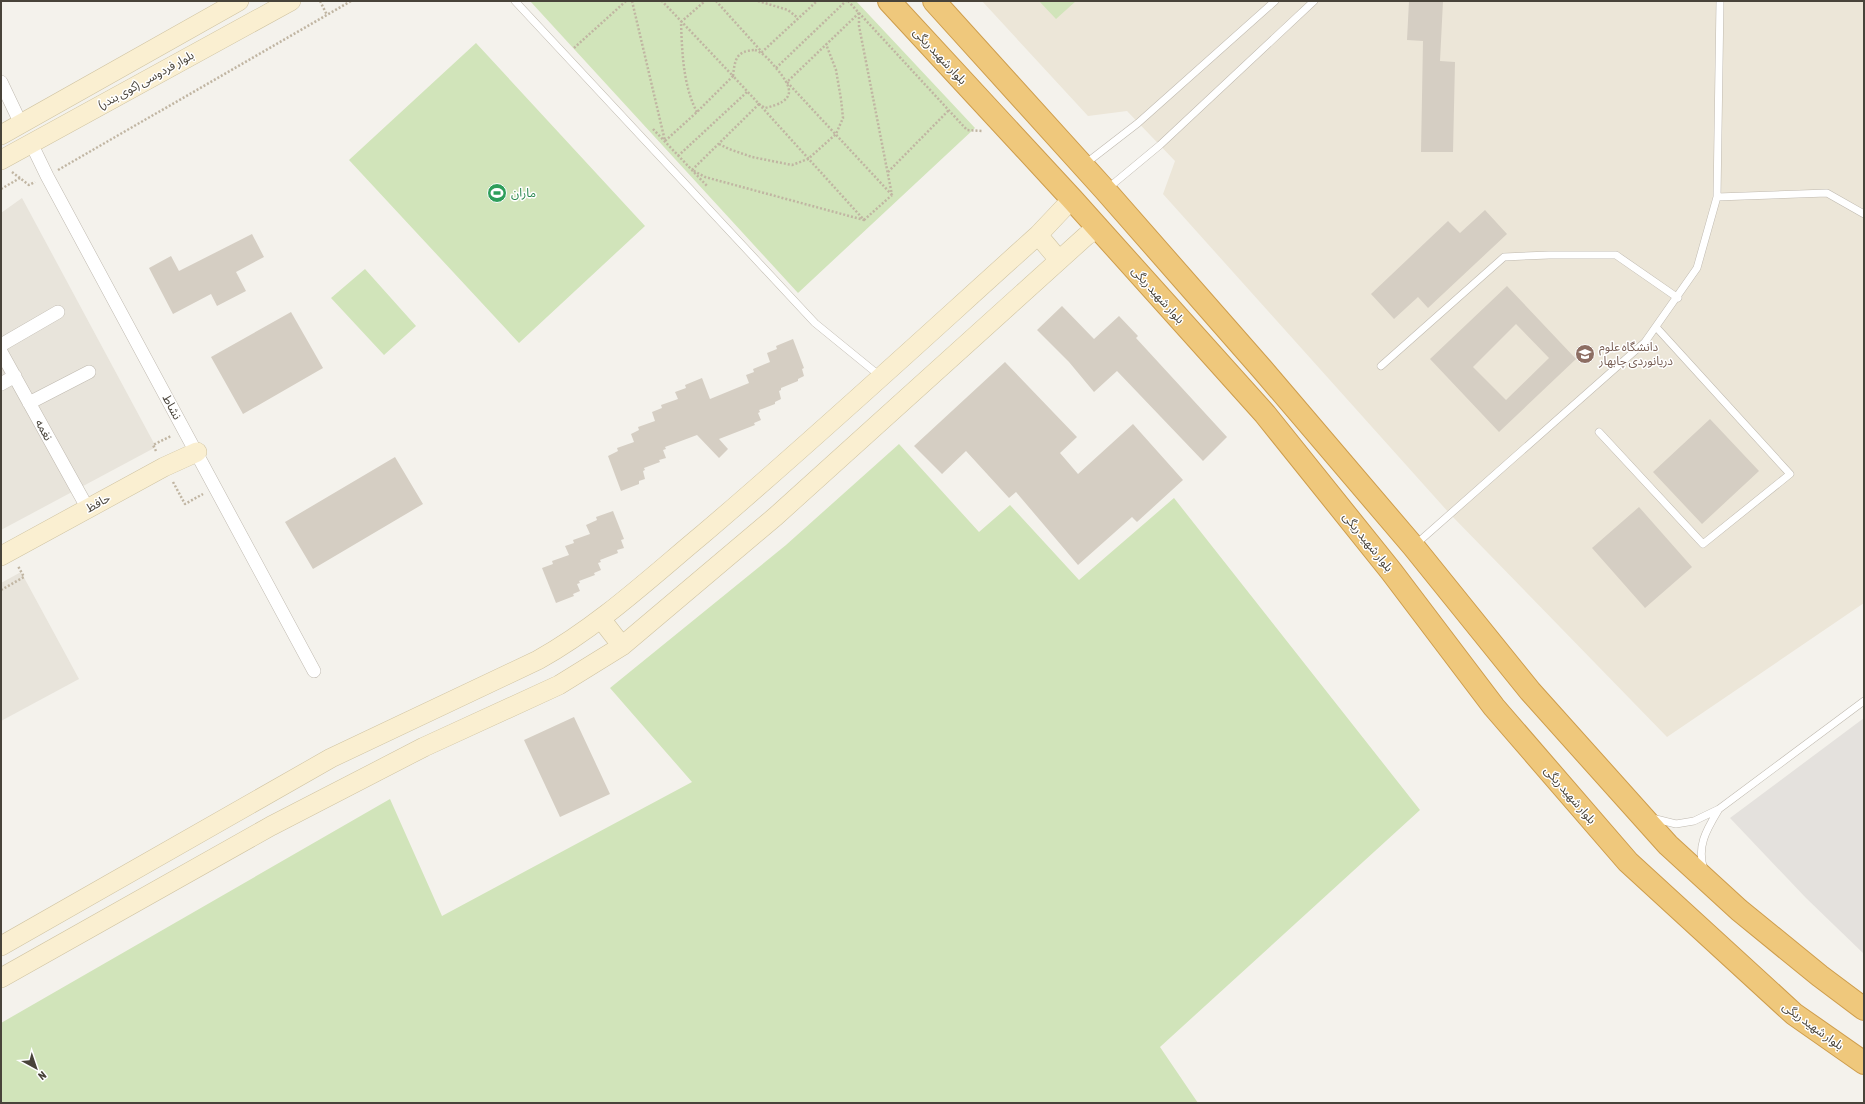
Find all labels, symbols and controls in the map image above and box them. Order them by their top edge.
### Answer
street label: بلوار شهید ریگی [910,25,970,87]
street label: بلوار فردوسی (کوی بندر) [96,48,196,112]
sports icon: ماران [486,182,508,204]
place label: ماران [511,186,536,200]
street label: بلوار شهید ریگی [1129,264,1187,326]
place label: دانشگاه علوم دریانوردی چابهار [1598,340,1673,369]
school or university icon: دانشگاه علوم دریانوردی چابهار [1574,343,1596,365]
street label: نشاط [160,392,184,422]
street label: نغمه [32,417,56,443]
street label: حافظ [83,491,113,515]
street label: بلوار شهید ریگی [1340,510,1396,574]
street label: بلوار شهید ریگی [1541,763,1599,827]
street label: بلوار شهید ریگی [1780,999,1846,1053]
north arrow [16,1048,56,1088]
text: N [36,1069,49,1082]

